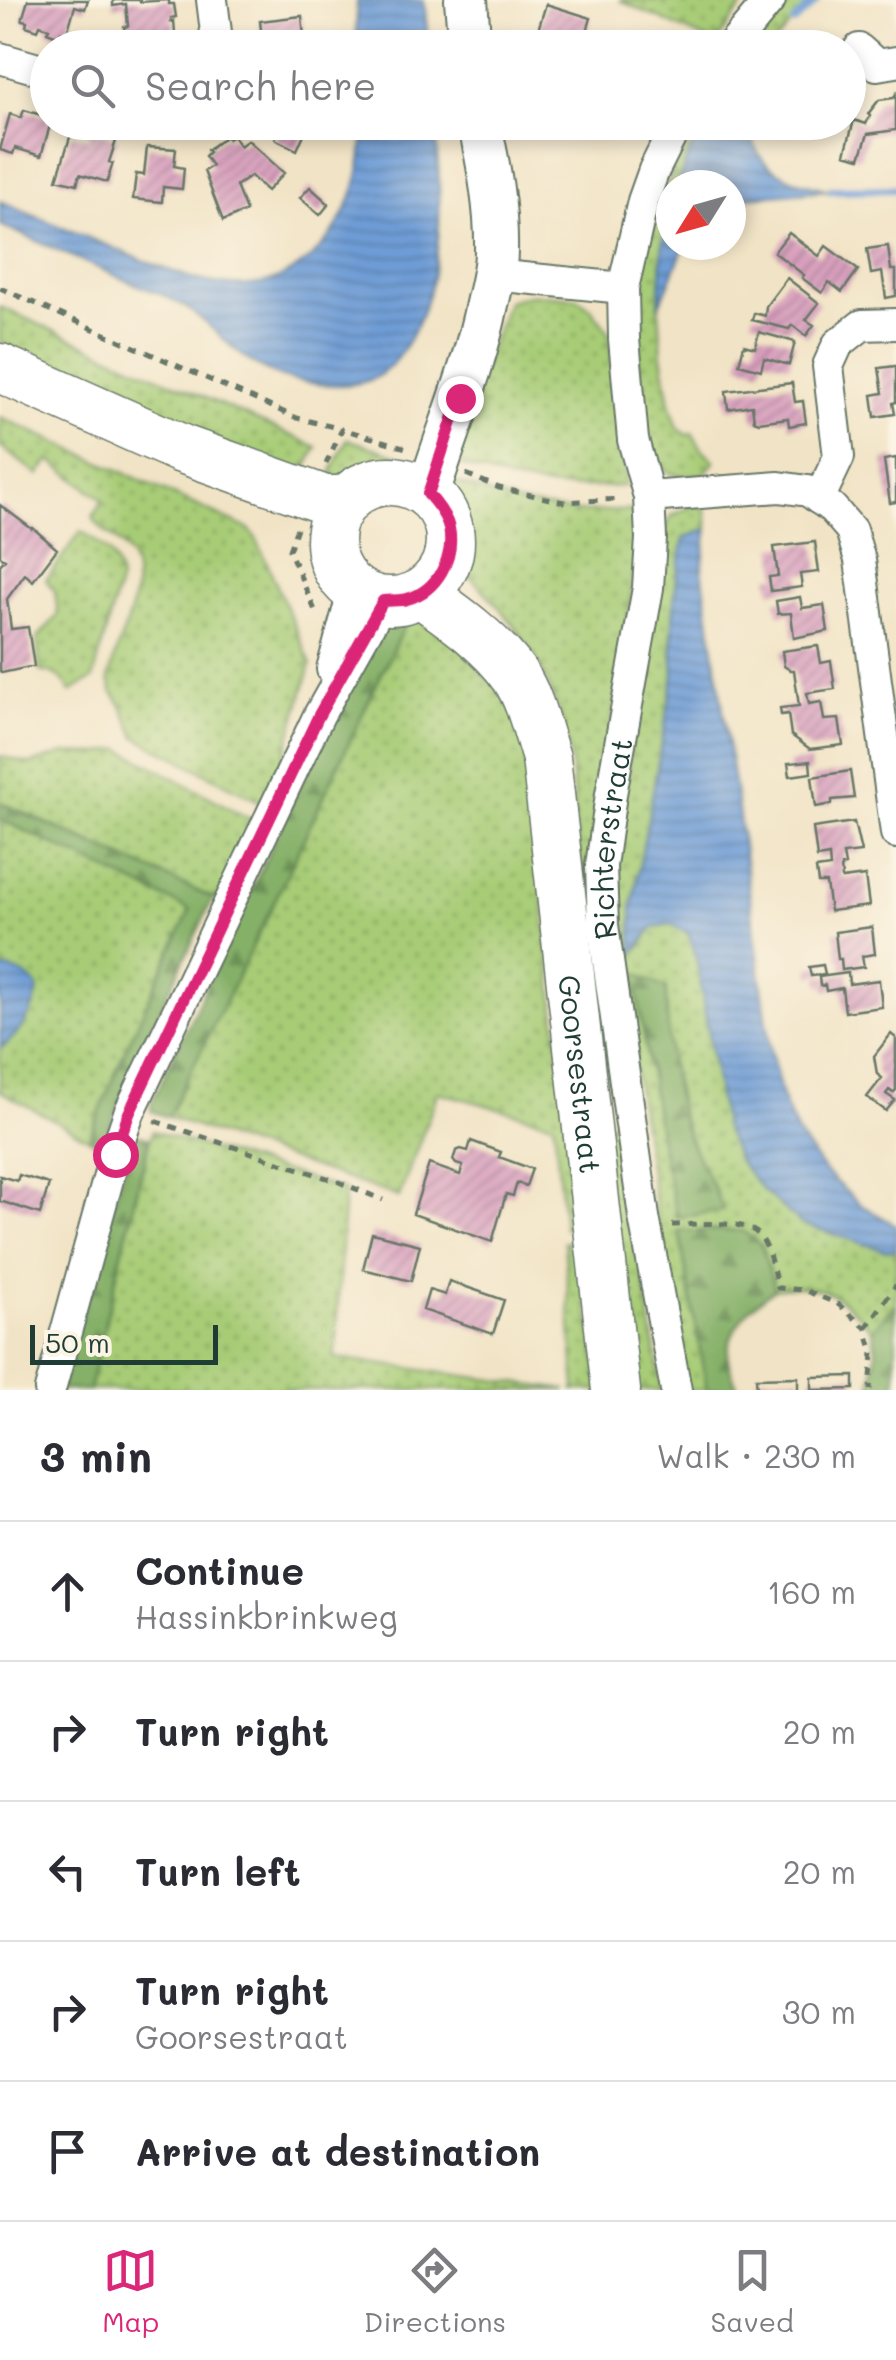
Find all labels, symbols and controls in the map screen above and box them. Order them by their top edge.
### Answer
search box [30,30,866,140]
icon: search [65,58,120,113]
text: Search here [145,60,376,110]
north arrow [656,170,746,260]
route end [438,376,484,422]
street label: Richterstraat [581,734,641,942]
street label: Goorsestraat [550,973,612,1175]
route start [93,1132,139,1178]
scale bar [30,1320,218,1364]
text: 50 m [45,1324,110,1360]
text: 3 min [40,1428,152,1483]
text: Walk · 230 m [656,1434,856,1476]
text: Continue [135,1545,304,1595]
icon: ahead [40,1564,95,1619]
text: 160 m [767,1570,856,1612]
text: Hassinkbrinkweg [135,1595,398,1637]
icon: right [40,1704,95,1759]
text: Turn right [135,1706,329,1756]
text: 20 m [783,1710,856,1752]
icon: left [40,1844,95,1899]
text: Turn left [135,1846,301,1896]
text: 20 m [783,1850,856,1892]
text: Turn right [135,1965,329,2015]
icon: right [40,1984,95,2039]
text: 30 m [782,1990,856,2032]
text: Goorsestraat [135,2015,348,2057]
icon: arrive [40,2124,95,2179]
text: Arrive at destination [135,2126,540,2176]
tab: Map [102,2243,159,2339]
tab: Directions [364,2243,506,2339]
tab: Saved [711,2243,794,2339]

